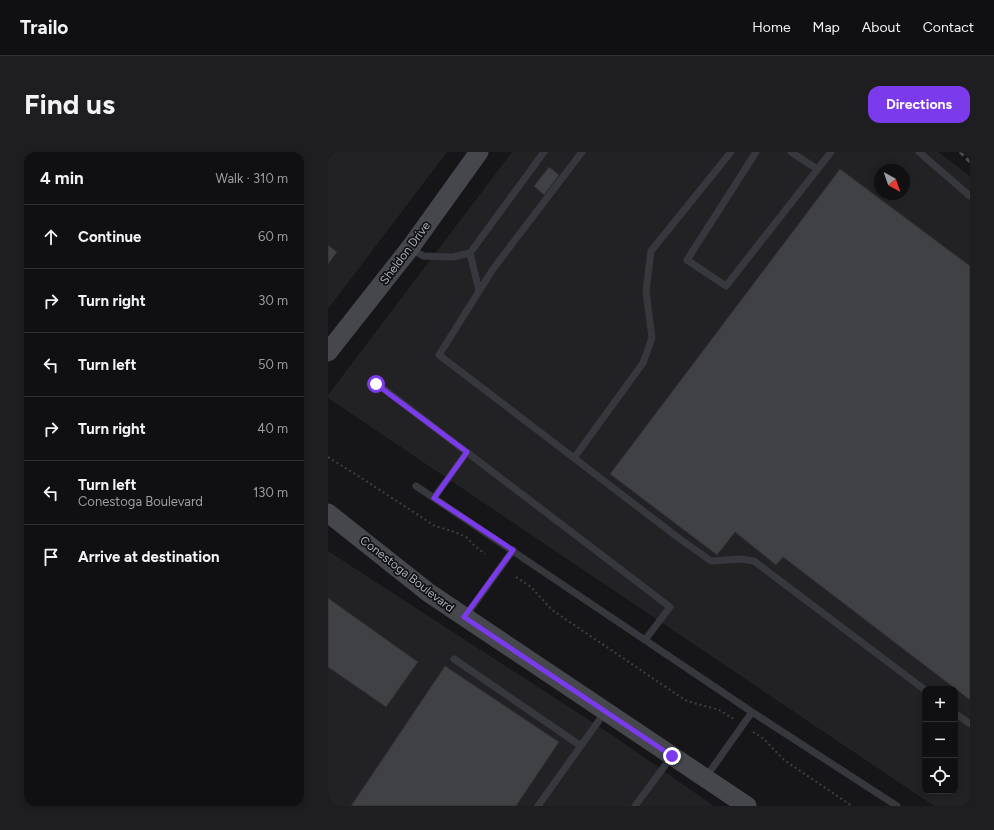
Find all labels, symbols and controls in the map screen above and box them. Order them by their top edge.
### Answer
text: Trailo [20,16,68,39]
text: Home [752,19,791,36]
text: Map [813,19,840,36]
text: About [862,19,901,36]
text: Contact [923,19,974,36]
button: Directions [868,86,970,123]
text: Find us [24,87,115,121]
north arrow [874,164,910,200]
text: 4 min [40,168,84,188]
text: Walk · 310 m [215,171,288,186]
street label: Sheldon Drive [377,219,433,287]
icon: ahead [40,226,62,248]
text: Continue [78,228,141,246]
text: 60 m [258,229,288,244]
icon: right [40,290,62,312]
text: Turn right [78,292,146,310]
text: 30 m [258,293,288,308]
icon: left [40,354,62,376]
text: Turn left [78,356,136,374]
text: 50 m [258,357,288,372]
route start [367,375,385,393]
icon: right [40,418,62,440]
text: Turn right [78,420,146,438]
text: 40 m [257,421,288,436]
text: Turn left [78,476,136,494]
icon: left [40,482,62,504]
text: 130 m [253,485,288,500]
text: Conestoga Boulevard [78,494,203,509]
street label: Conestoga Boulevard [357,533,457,615]
icon: arrive [40,546,62,568]
text: Arrive at destination [78,548,219,566]
map controls [922,686,958,794]
button: + [922,686,958,722]
button: − [922,722,958,758]
route end [663,747,681,765]
button: locate [922,758,958,794]

